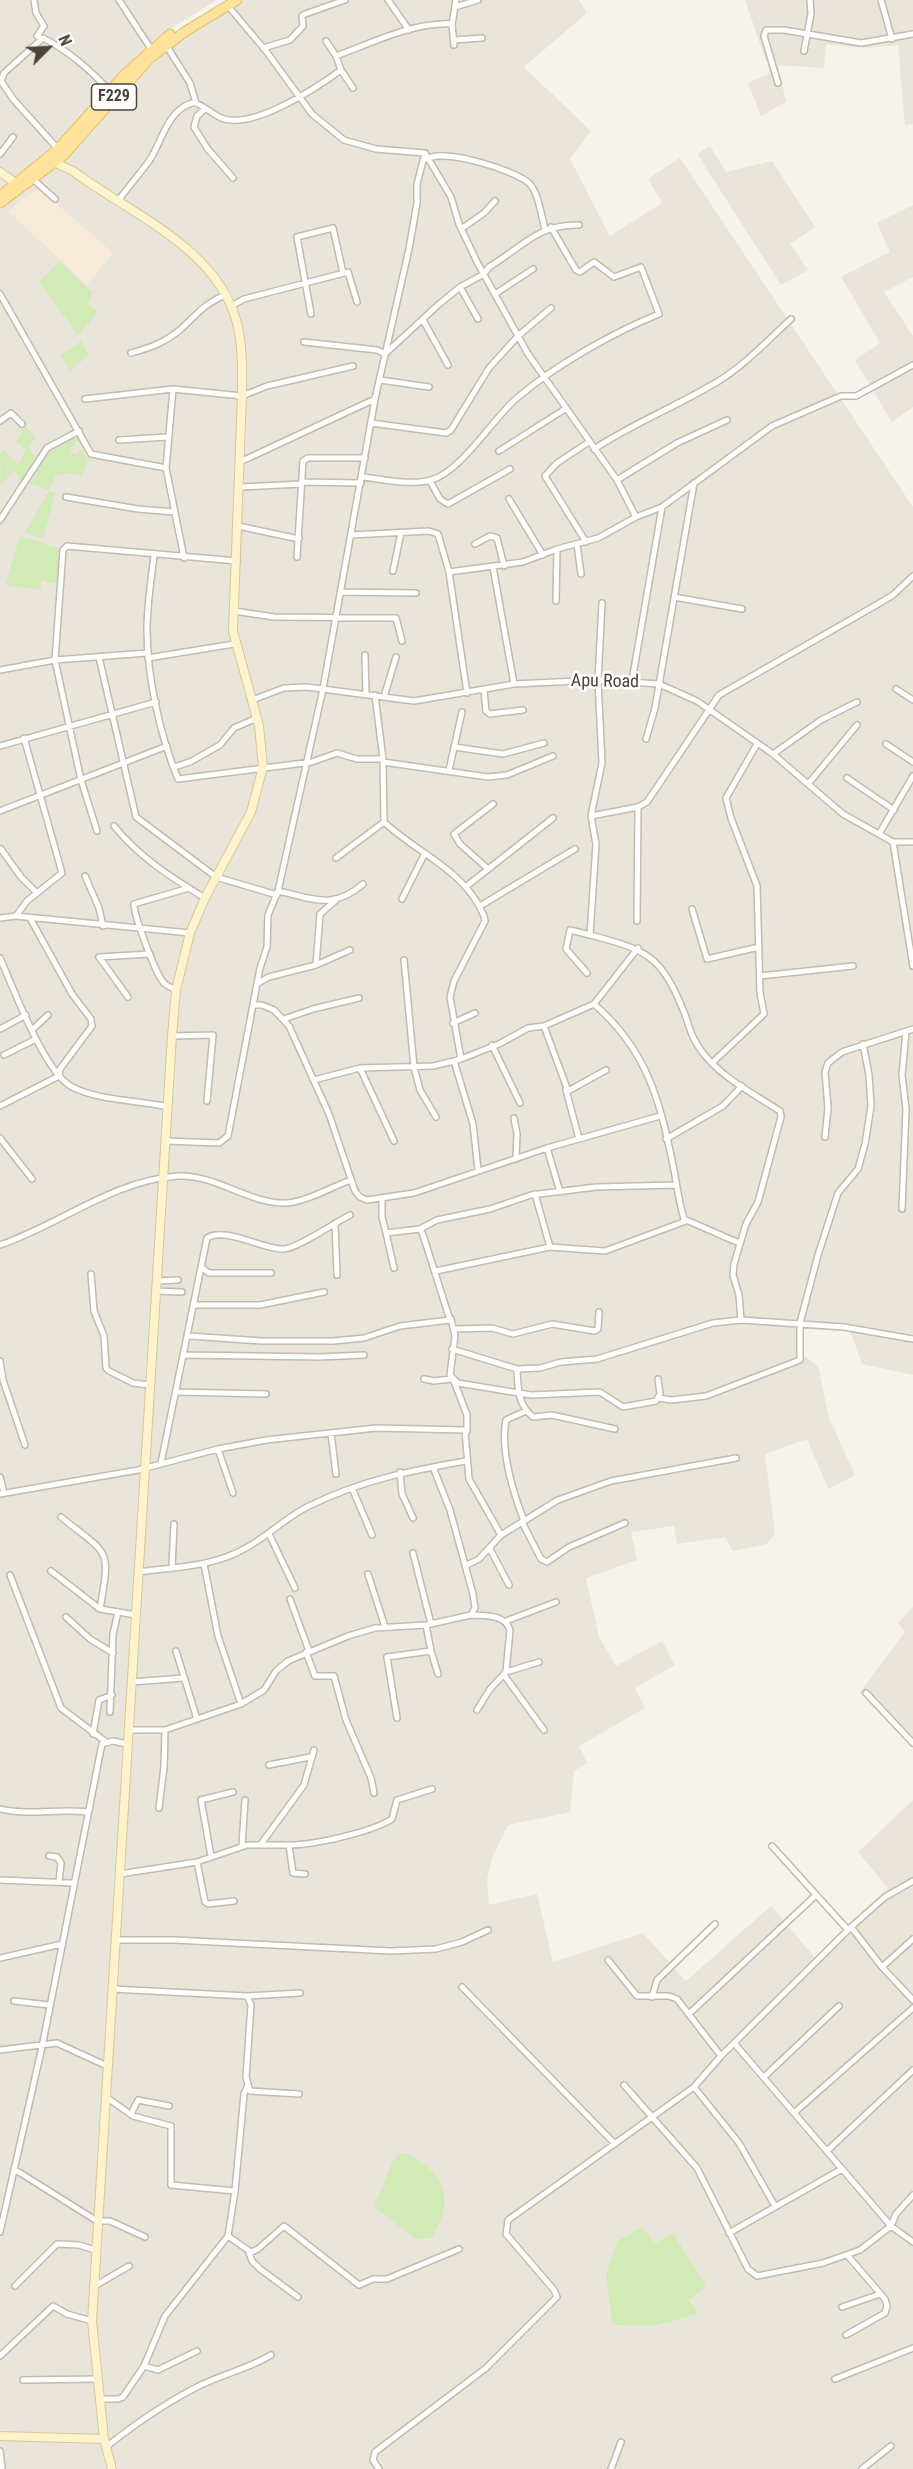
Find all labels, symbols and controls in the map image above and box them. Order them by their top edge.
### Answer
north arrow [18,18,78,78]
text: N [54,32,76,49]
road number: F229 [92,84,136,110]
street label: Apu Road [571,671,639,693]

